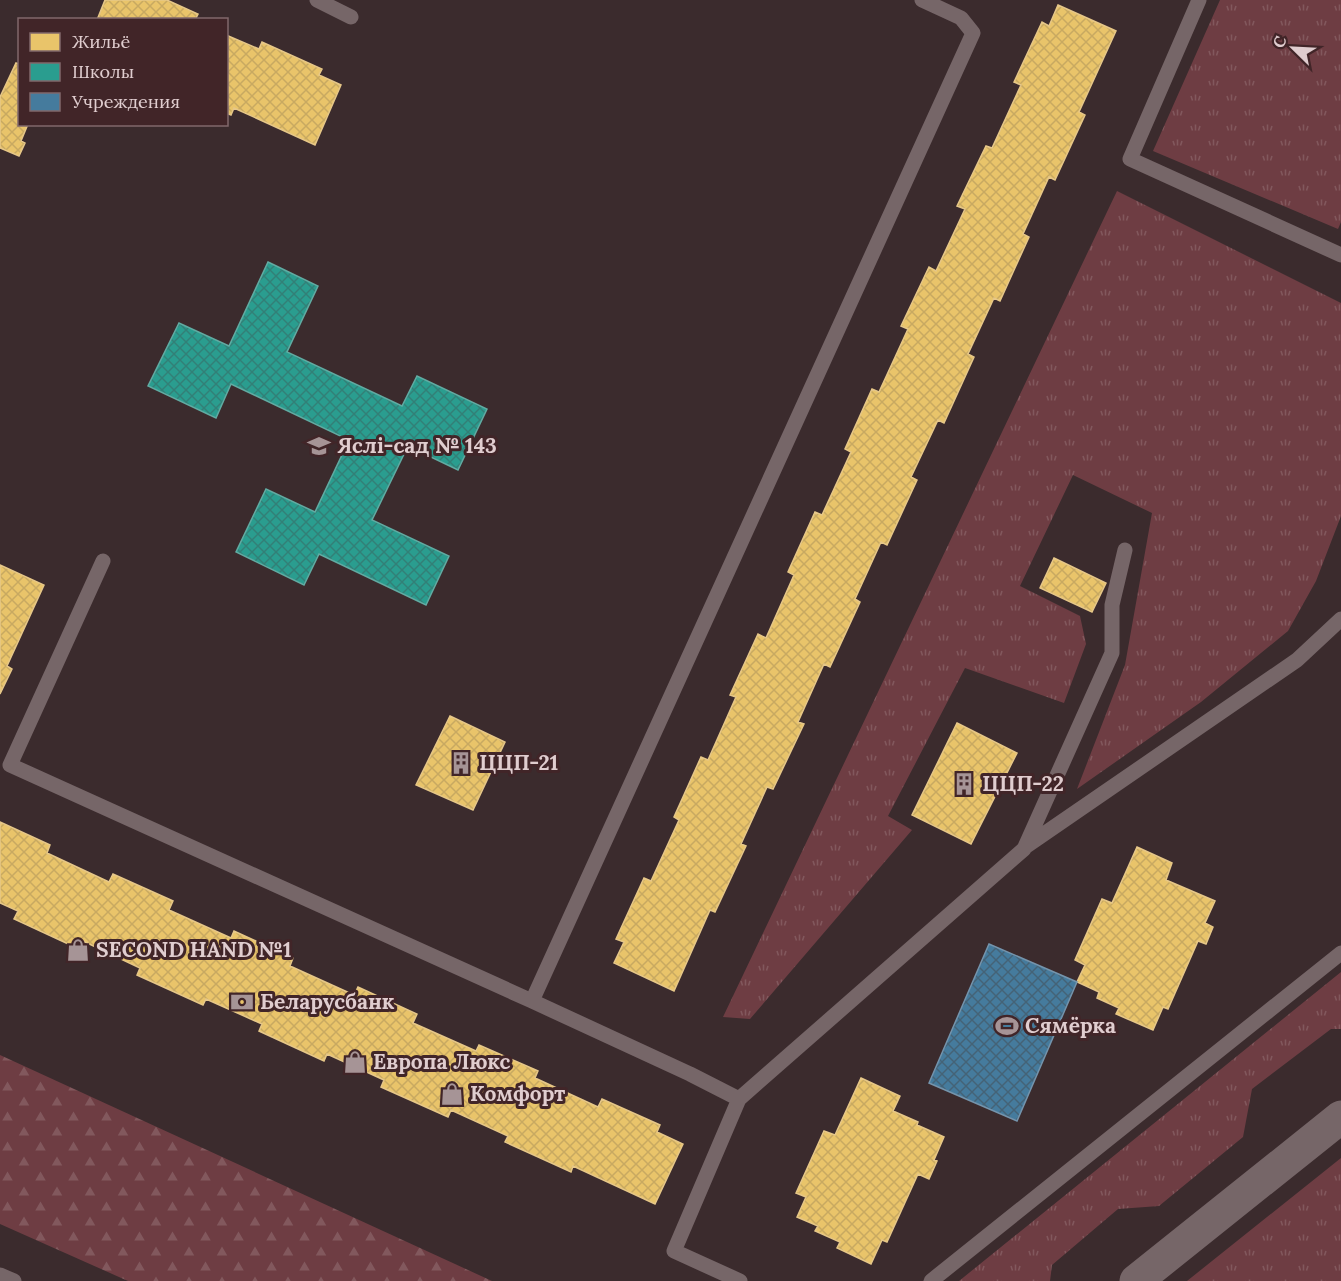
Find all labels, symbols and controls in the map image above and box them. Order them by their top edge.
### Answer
legend [18,18,228,126]
north arrow [1263,18,1323,78]
text: Жильё [72,30,130,53]
text: С [1268,33,1291,51]
text: Школы [72,60,134,83]
text: Учреждения [71,90,180,113]
place label: Яслі-сад № 143 [337,432,497,459]
school or university icon: Яслі-сад № 143 [306,433,332,459]
place label: ЦЦП-21 [479,749,558,776]
building icon: ЦЦП-21 [448,750,474,776]
place label: ЦЦП-22 [982,770,1064,797]
building icon: ЦЦП-22 [951,771,977,797]
place label: SECOND HAND №1 [96,936,292,963]
shop icon: SECOND HAND №1 [65,937,91,963]
place label: Беларусбанк [260,988,395,1015]
bank icon: Беларусбанк [229,989,255,1015]
place label: Сямёрка [1025,1012,1116,1039]
sports icon: Сямёрка [994,1013,1020,1039]
place label: Европа Люкс [373,1048,511,1075]
shop icon: Европа Люкс [342,1049,368,1075]
place label: Комфорт [470,1080,565,1107]
shop icon: Комфорт [439,1081,465,1107]

